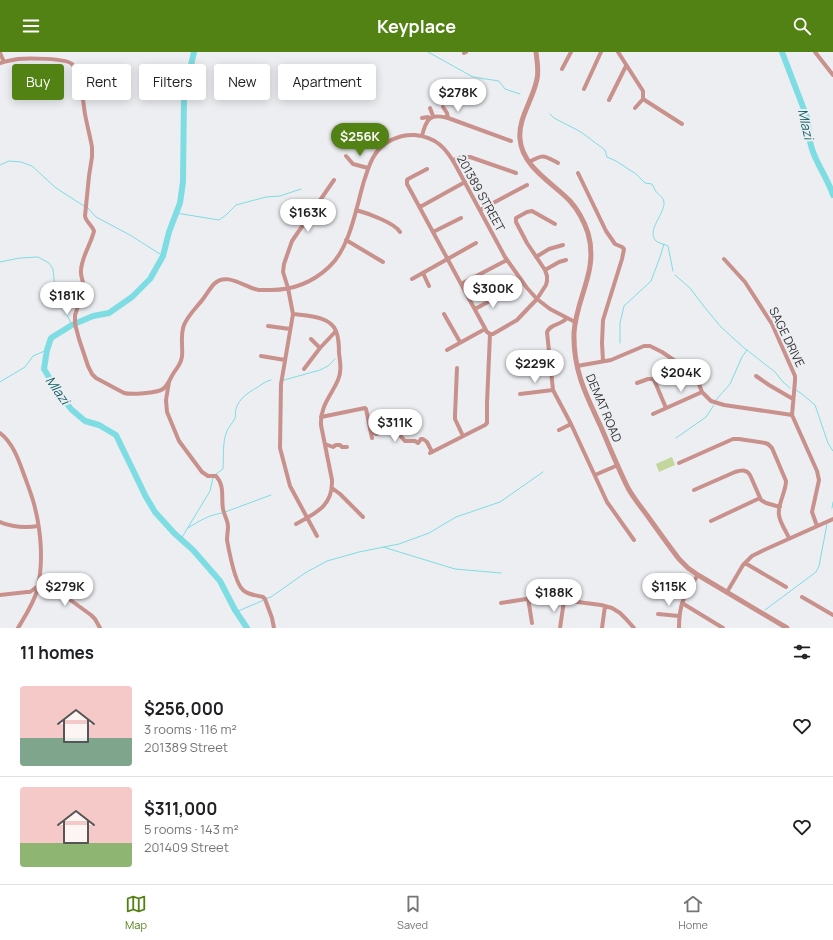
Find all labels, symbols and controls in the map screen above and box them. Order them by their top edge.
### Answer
text: Keyplace [377,14,456,38]
icon: menu [20,15,42,37]
icon: search [791,15,813,37]
chip: Buy [12,64,64,100]
chip: Rent [72,64,131,100]
chip: Filters [139,64,206,100]
chip: New [214,64,270,100]
chip: Apartment [278,64,376,100]
pin: $278K [430,79,486,113]
text: $278K [438,83,478,101]
water label: Mlazi [794,107,819,143]
pin: $256K [332,123,388,157]
text: $256K [340,127,380,145]
street label: 201389 STREET [453,152,510,235]
pin: $163K [280,199,336,233]
text: $163K [289,203,327,221]
pin: $300K [465,275,521,309]
text: $300K [472,279,514,297]
pin: $181K [39,282,95,316]
text: $181K [49,286,85,304]
street label: SAGE DRIVE [765,304,809,370]
pin: $229K [507,350,563,384]
text: $229K [515,354,555,372]
pin: $204K [653,359,709,393]
text: $204K [661,363,701,381]
street label: DEMAT ROAD [582,371,626,445]
water label: Mlazi [42,372,75,410]
pin: $311K [367,409,423,443]
text: $311K [377,413,413,431]
pin: $279K [37,573,93,607]
pin: $115K [641,573,697,607]
text: $279K [45,577,85,595]
text: $115K [651,577,687,595]
pin: $188K [526,579,582,613]
text: $188K [535,583,573,601]
text: 11 homes [20,641,94,664]
icon: filters [791,641,813,663]
text: $256,000 [144,697,224,720]
icon: home [52,702,100,750]
icon: heart [791,715,813,737]
text: 3 rooms · 116 m² [144,720,237,738]
text: 201389 Street [144,738,228,756]
text: $311,000 [144,797,218,820]
icon: home [52,803,100,851]
icon: heart [791,816,813,838]
text: 5 rooms · 143 m² [144,820,239,838]
text: 201409 Street [144,838,229,856]
tab: Map [125,893,147,932]
tab: Saved [397,893,428,932]
tab: Home [678,893,708,932]

